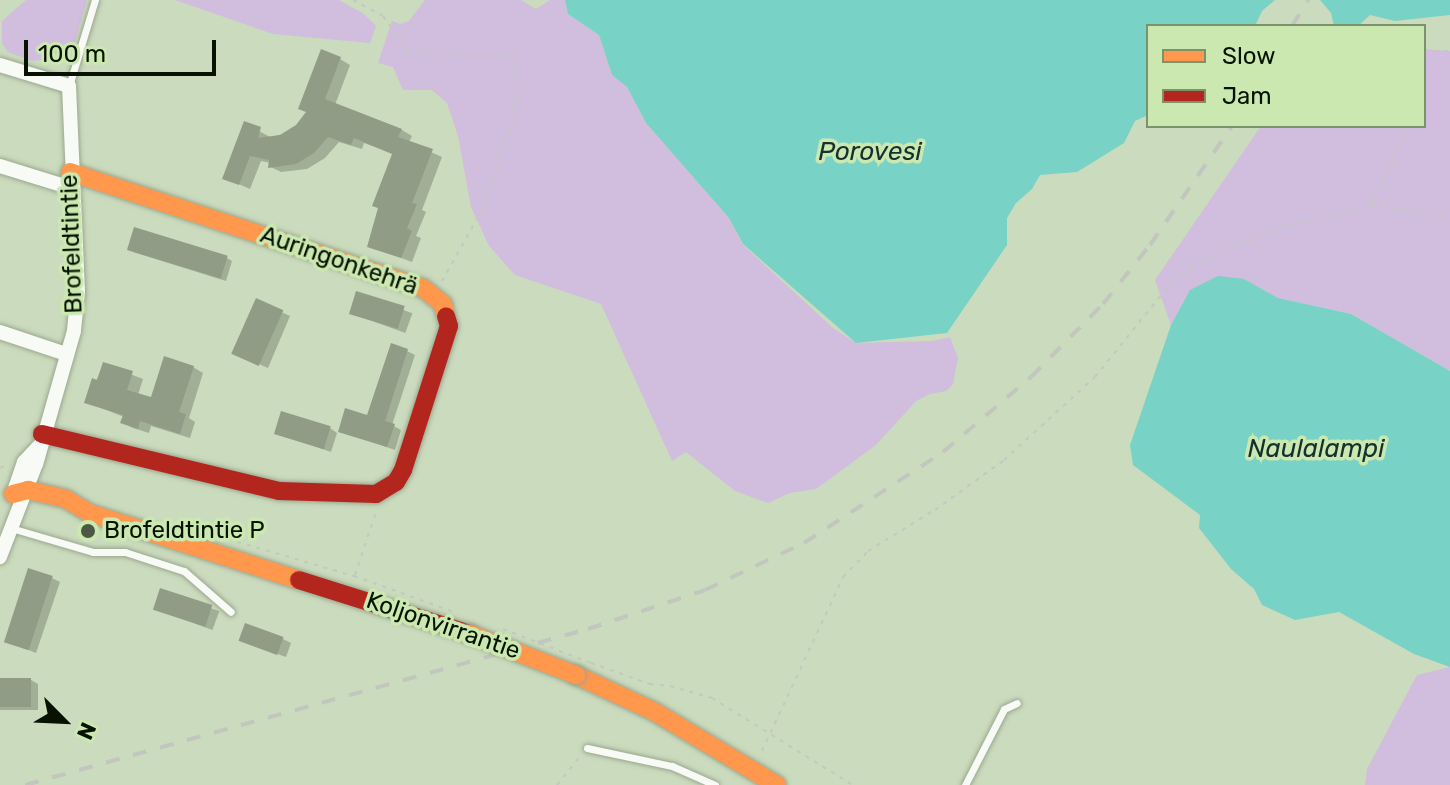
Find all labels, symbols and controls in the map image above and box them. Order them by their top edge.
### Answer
scale bar [28,24,220,74]
legend [1146,24,1426,128]
text: 100 m [38,40,106,68]
text: Slow [1222,42,1275,70]
text: Jam [1222,82,1272,110]
water label: Porovesi [818,136,922,168]
street label: Brofeldtintie [55,174,89,314]
street label: Auringonkehrä [257,221,421,301]
water label: Naulalampi [1247,433,1385,465]
place label: Brofeldtintie P [104,517,265,545]
marker: Brofeldtintie P [79,522,97,540]
street label: Koljonvirrantie [362,586,524,666]
north arrow [24,681,104,761]
text: N [71,718,102,744]

